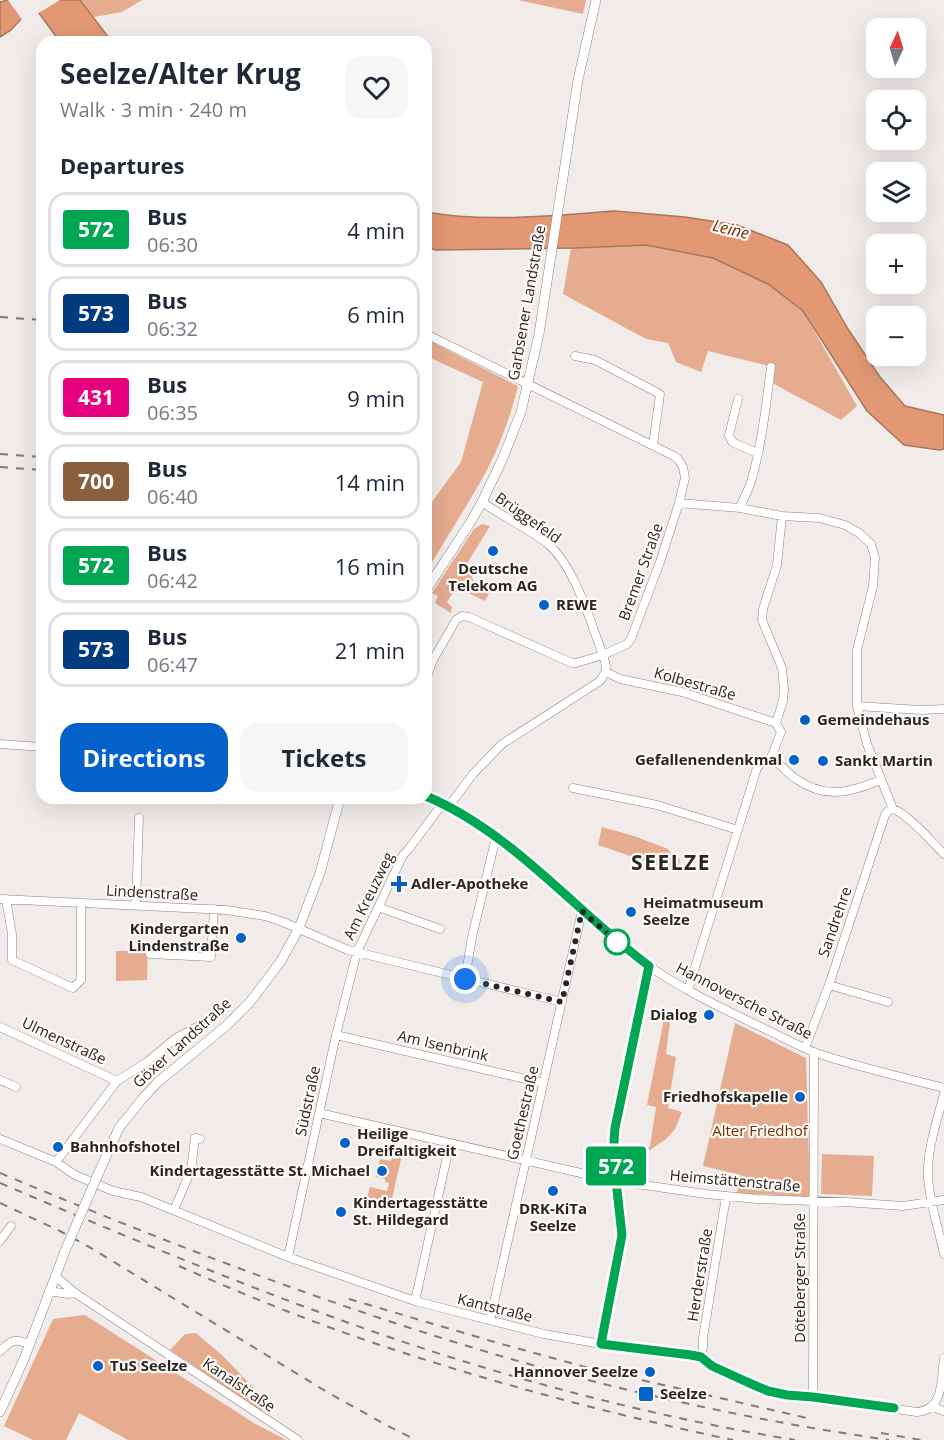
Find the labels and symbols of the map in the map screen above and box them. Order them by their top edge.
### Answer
north arrow [866,18,926,78]
water label: Leine [710,214,752,244]
street label: Garbsener Landstraße [503,224,549,382]
street label: Brüggefeld [492,487,566,547]
street label: Bremer Straße [613,520,667,623]
marker: Deutsche Telekom AG [486,544,500,558]
place label: Deutsche Telekom AG [448,558,538,595]
place label: REWE [556,594,597,614]
marker: REWE [537,598,551,612]
street label: Kolbestraße [652,662,739,704]
place label: Gemeindehaus [817,709,929,729]
marker: Gemeindehaus [798,713,812,727]
place label: Gefallenendenkmal [635,749,782,769]
place label: Sankt Martin [835,750,933,770]
marker: Gefallenendenkmal [787,753,801,767]
marker: Sankt Martin [816,754,830,768]
street label: Am Kreuzweg [338,848,398,943]
district label: SEELZE [631,848,711,876]
place label: Adler-Apotheke [411,873,529,893]
marker: Adler-Apotheke [392,877,406,891]
street label: Lindenstraße [105,880,199,904]
street label: Sandrehre [813,884,855,960]
place label: Heimatmuseum Seelze [643,892,764,929]
marker: Heimatmuseum Seelze [624,905,638,919]
place label: Kindergarten Lindenstraße [129,918,229,955]
unlabelled marker [604,929,630,955]
marker: Kindergarten Lindenstraße [234,931,248,945]
street label: Hannoversche Straße [673,957,816,1043]
your location [450,964,480,994]
street label: Göxer Landstraße [128,993,235,1092]
place label: Dialog [650,1004,698,1024]
marker: Dialog [702,1008,716,1022]
street label: Ulmenstraße [19,1012,110,1068]
street label: Am Isenbrink [396,1025,491,1065]
street label: Südstraße [290,1064,324,1138]
street label: Goethestraße [501,1064,543,1162]
place label: Friedhofskapelle [663,1086,788,1106]
marker: Friedhofskapelle [793,1090,807,1104]
park label: Alter Friedhof [712,1120,809,1140]
place label: Heilige Dreifaltigkeit [357,1123,457,1160]
place label: Bahnhofshotel [70,1136,180,1156]
marker: Heilige Dreifaltigkeit [338,1136,352,1150]
marker: Bahnhofshotel [51,1140,65,1154]
line badge: 572 [582,1146,650,1186]
place label: Kindertagesstätte St. Michael [150,1160,370,1180]
marker: Kindertagesstätte St. Michael [375,1164,389,1178]
street label: Heimstättenstraße [669,1164,801,1196]
marker: DRK-KiTa Seelze [546,1184,560,1198]
place label: Kindertagesstätte St. Hildegard [353,1192,488,1229]
place label: DRK-KiTa Seelze [519,1198,587,1235]
marker: Kindertagesstätte St. Hildegard [334,1205,348,1219]
street label: Döteberger Straße [789,1213,809,1343]
street label: Herderstraße [682,1227,716,1323]
street label: Kantstraße [456,1288,535,1326]
street label: Kanalstraße [199,1353,280,1416]
place label: TuS Seelze [110,1355,188,1375]
marker: TuS Seelze [91,1359,105,1373]
place label: Hannover Seelze [514,1361,638,1381]
marker: Hannover Seelze [643,1365,657,1379]
place label: Seelze [660,1383,707,1403]
marker: Seelze [637,1385,655,1403]

